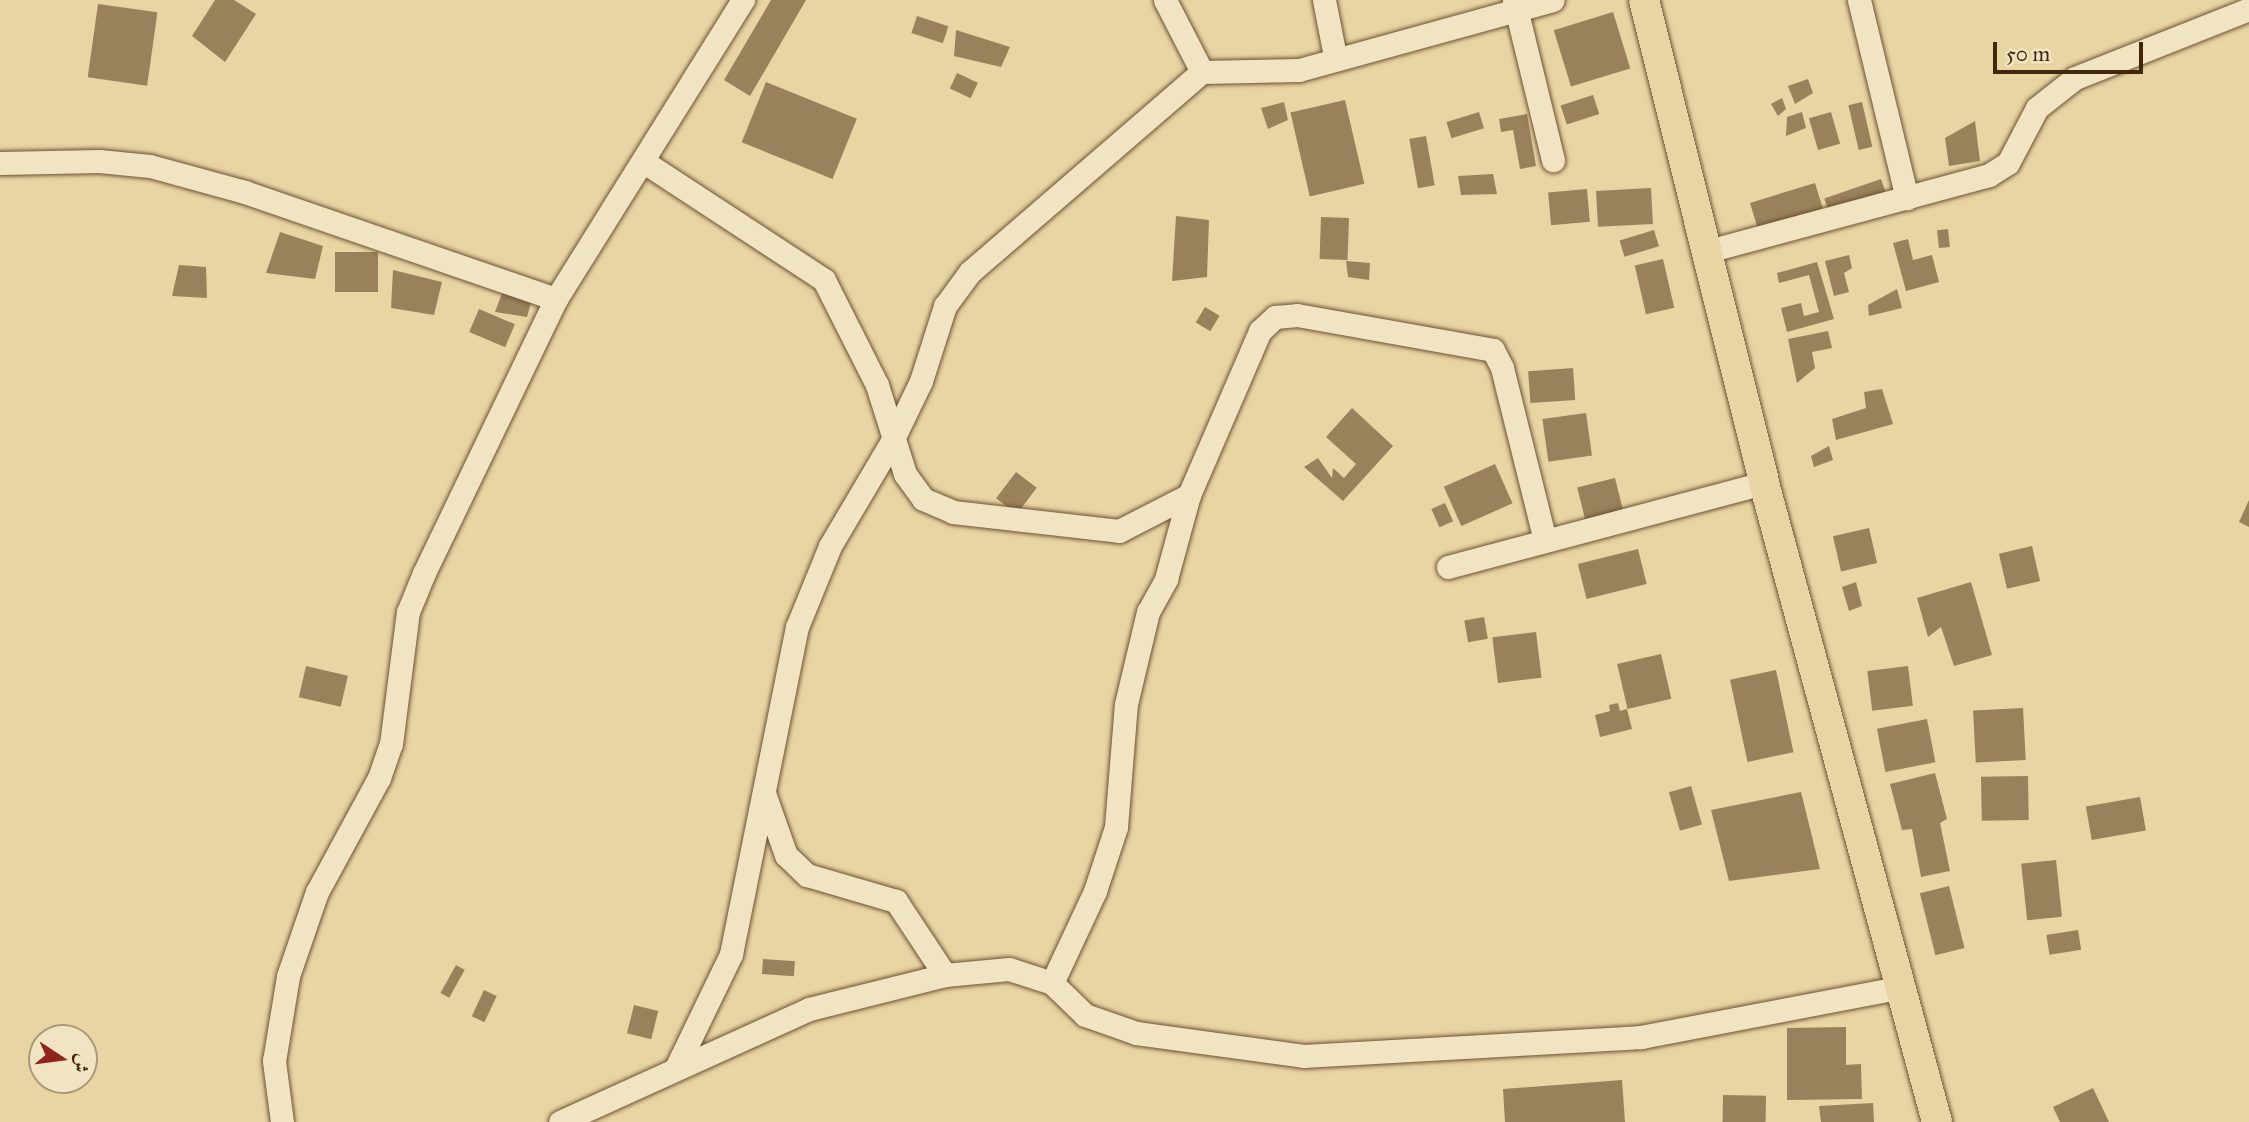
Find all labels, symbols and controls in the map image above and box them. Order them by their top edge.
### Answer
scale bar [1997,28,2148,72]
text: 50 m [2006,41,2050,67]
north arrow [28,1024,98,1094]
text: ش [69,1052,95,1075]

